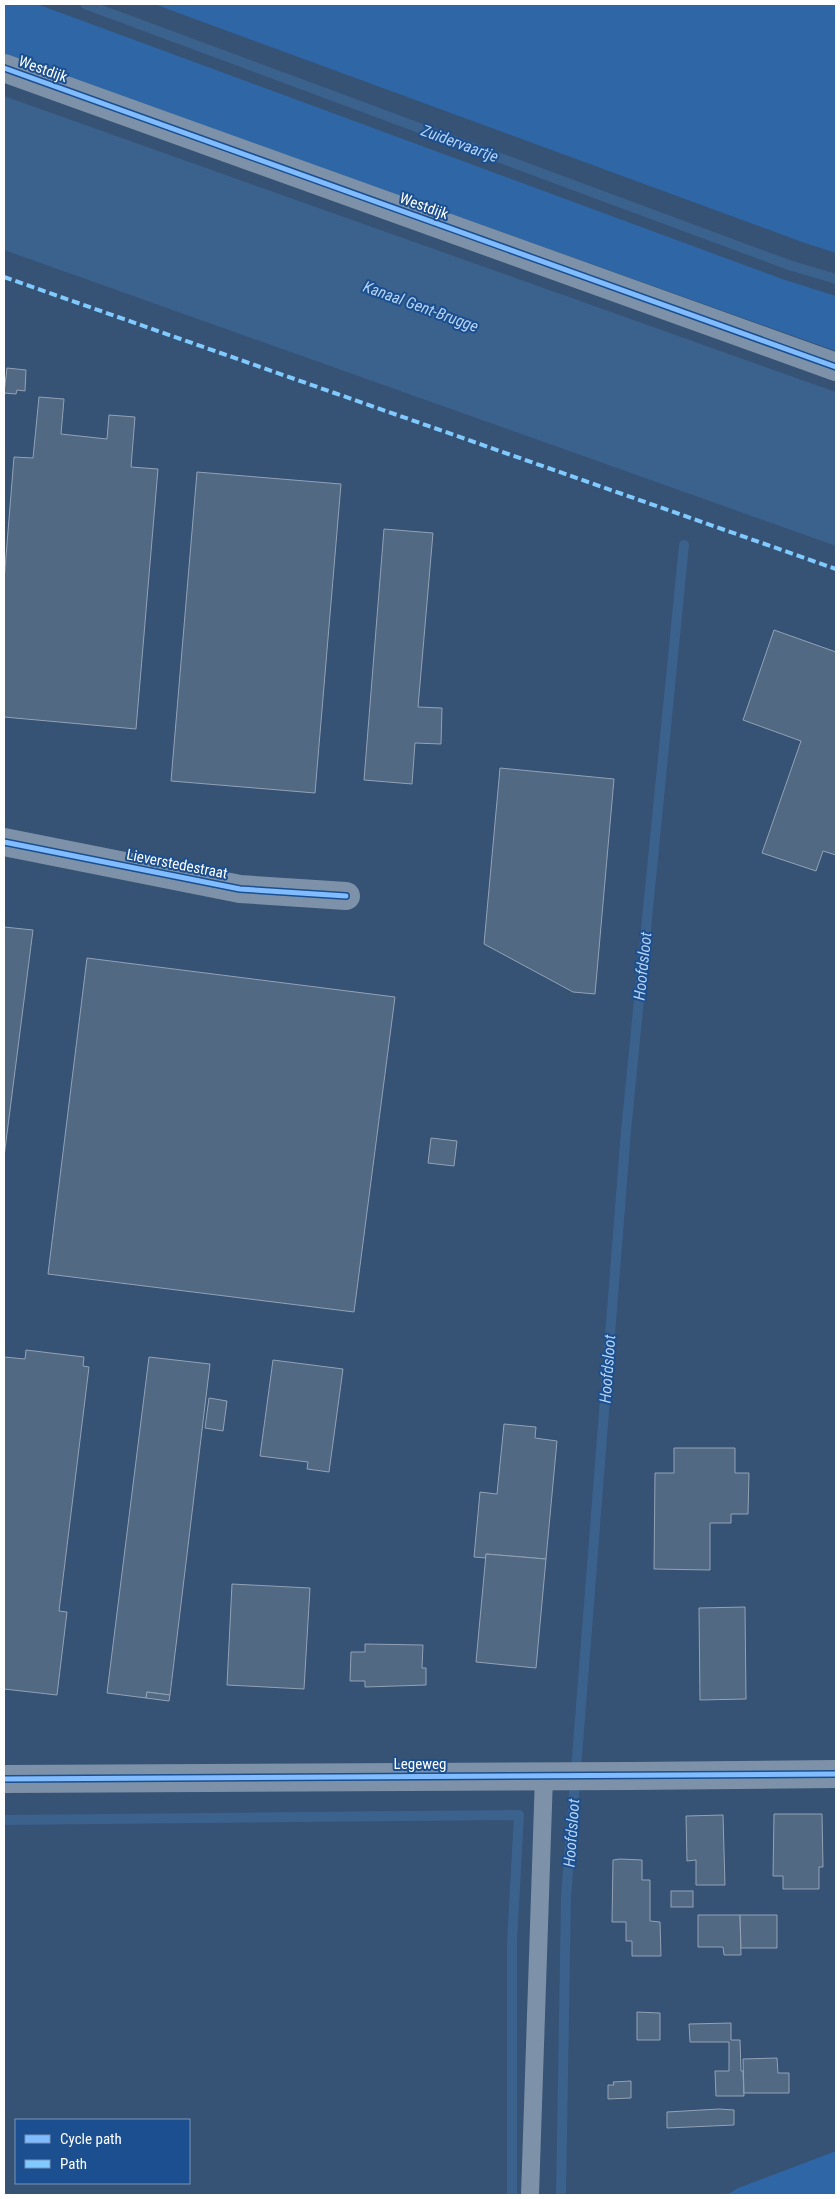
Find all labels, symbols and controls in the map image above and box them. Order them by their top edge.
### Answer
street label: Westdijk [16,52,70,86]
water label: Zuidervaartje [418,120,501,166]
street label: Westdijk [397,189,451,223]
water label: Kanaal Gent-Brugge [361,277,481,336]
street label: Lieverstedestraat [125,845,229,883]
water label: Hoofdsloot [629,931,656,1001]
water label: Hoofdsloot [596,1334,619,1404]
street label: Legeweg [394,1755,446,1773]
water label: Hoofdsloot [560,1798,583,1868]
legend [15,2119,190,2184]
text: Cycle path [60,2130,122,2148]
text: Path [60,2155,87,2173]

